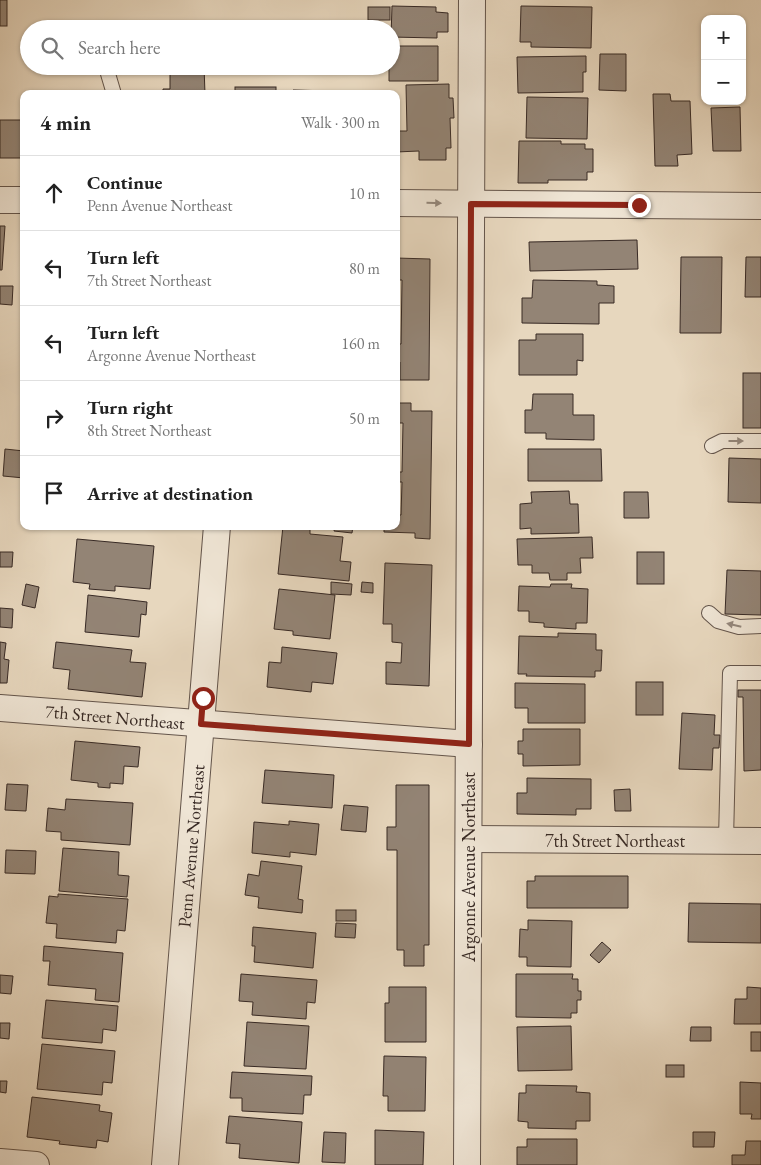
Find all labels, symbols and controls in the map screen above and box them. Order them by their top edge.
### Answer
map controls [701,15,746,105]
button: + [701,15,746,60]
search box [20,20,400,75]
icon: search [38,34,66,62]
text: Search here [78,35,160,60]
button: − [701,60,746,105]
text: 4 min [40,109,91,136]
text: Walk · 300 m [301,112,380,133]
text: Continue [87,170,162,195]
icon: ahead [40,179,68,207]
text: 10 m [349,183,380,204]
route end [628,194,651,217]
text: Penn Avenue Northeast [87,195,233,216]
one-way arrow [426,200,442,208]
text: Turn left [87,245,159,270]
icon: left [40,254,68,282]
text: 80 m [349,258,380,279]
text: 7th Street Northeast [87,270,212,291]
text: Turn left [87,320,159,345]
icon: left [40,329,68,357]
text: 160 m [341,333,380,354]
text: Argonne Avenue Northeast [87,345,256,366]
text: Turn right [87,395,173,420]
icon: right [40,404,68,432]
text: 50 m [349,408,380,429]
text: 8th Street Northeast [87,420,212,441]
one-way arrow [728,437,744,445]
icon: arrive [40,479,68,507]
text: Arrive at destination [87,481,253,506]
one-way arrow [726,621,741,629]
route start [192,687,215,710]
street label: 7th Street Northeast [44,699,186,735]
street label: Penn Avenue Northeast [172,763,210,929]
street label: Argonne Avenue Northeast [457,772,480,963]
street label: 7th Street Northeast [545,829,685,852]

